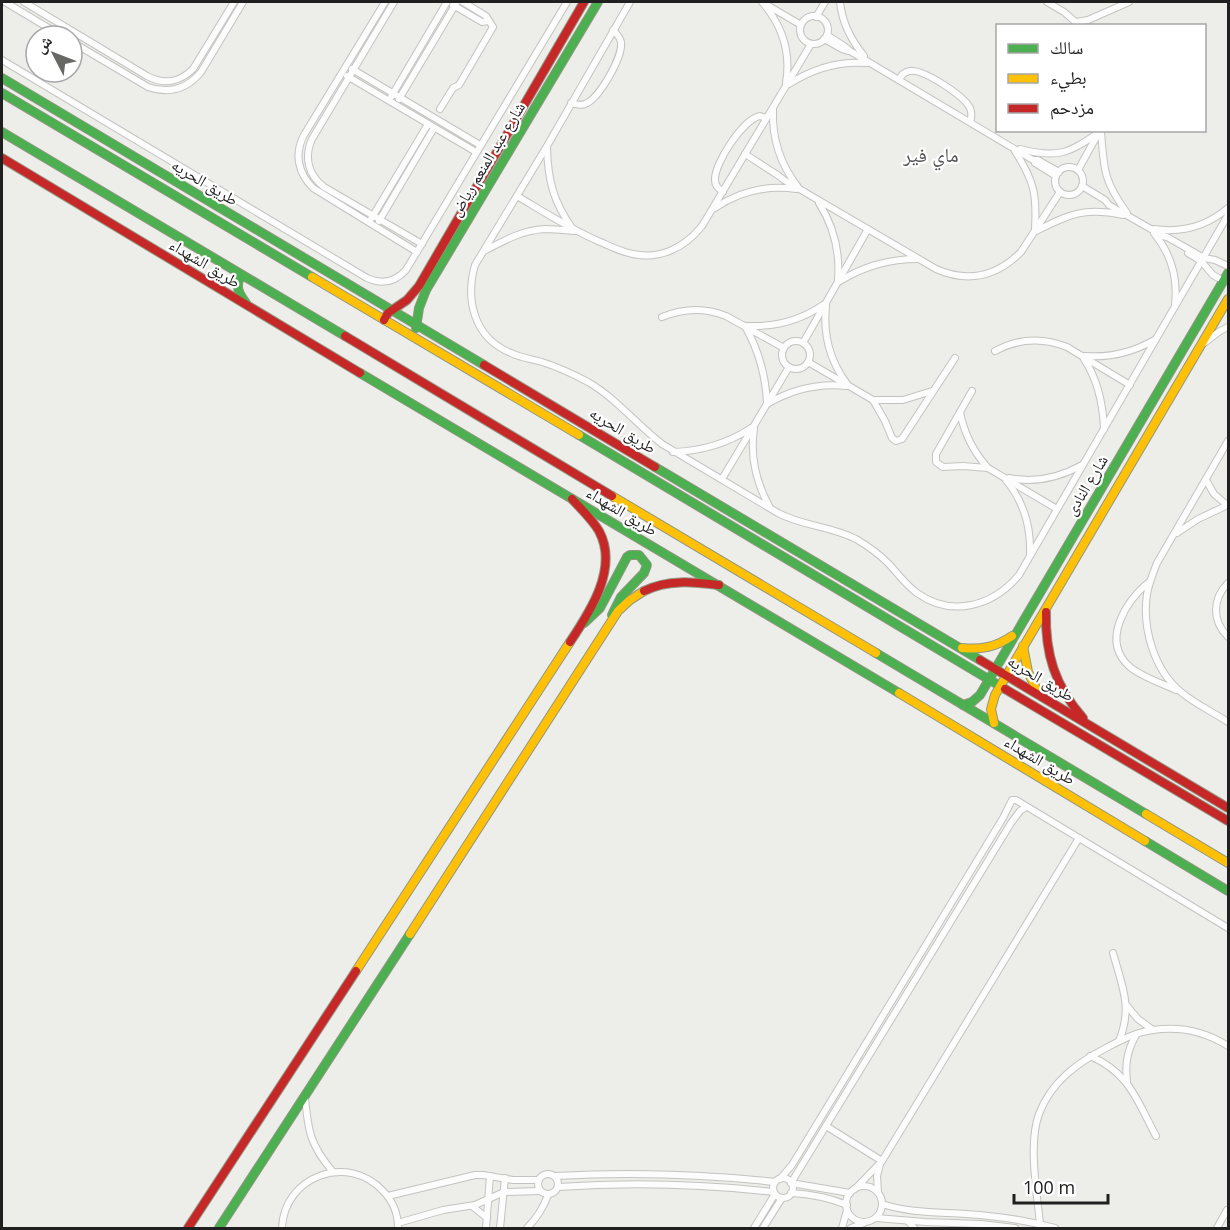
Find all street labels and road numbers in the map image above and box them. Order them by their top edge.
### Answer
street label: شارع عبد المنعم رياض [444,98,530,220]
street label: طريق الحريه [168,154,242,210]
street label: طريق الشهداء [165,233,245,293]
street label: طريق الحريه [586,402,660,458]
street label: شارع النادى [1059,451,1113,519]
street label: طريق الشهداء [582,481,662,541]
street label: طريق الحريه [1004,650,1078,706]
street label: طريق الشهداء [1000,730,1080,790]

